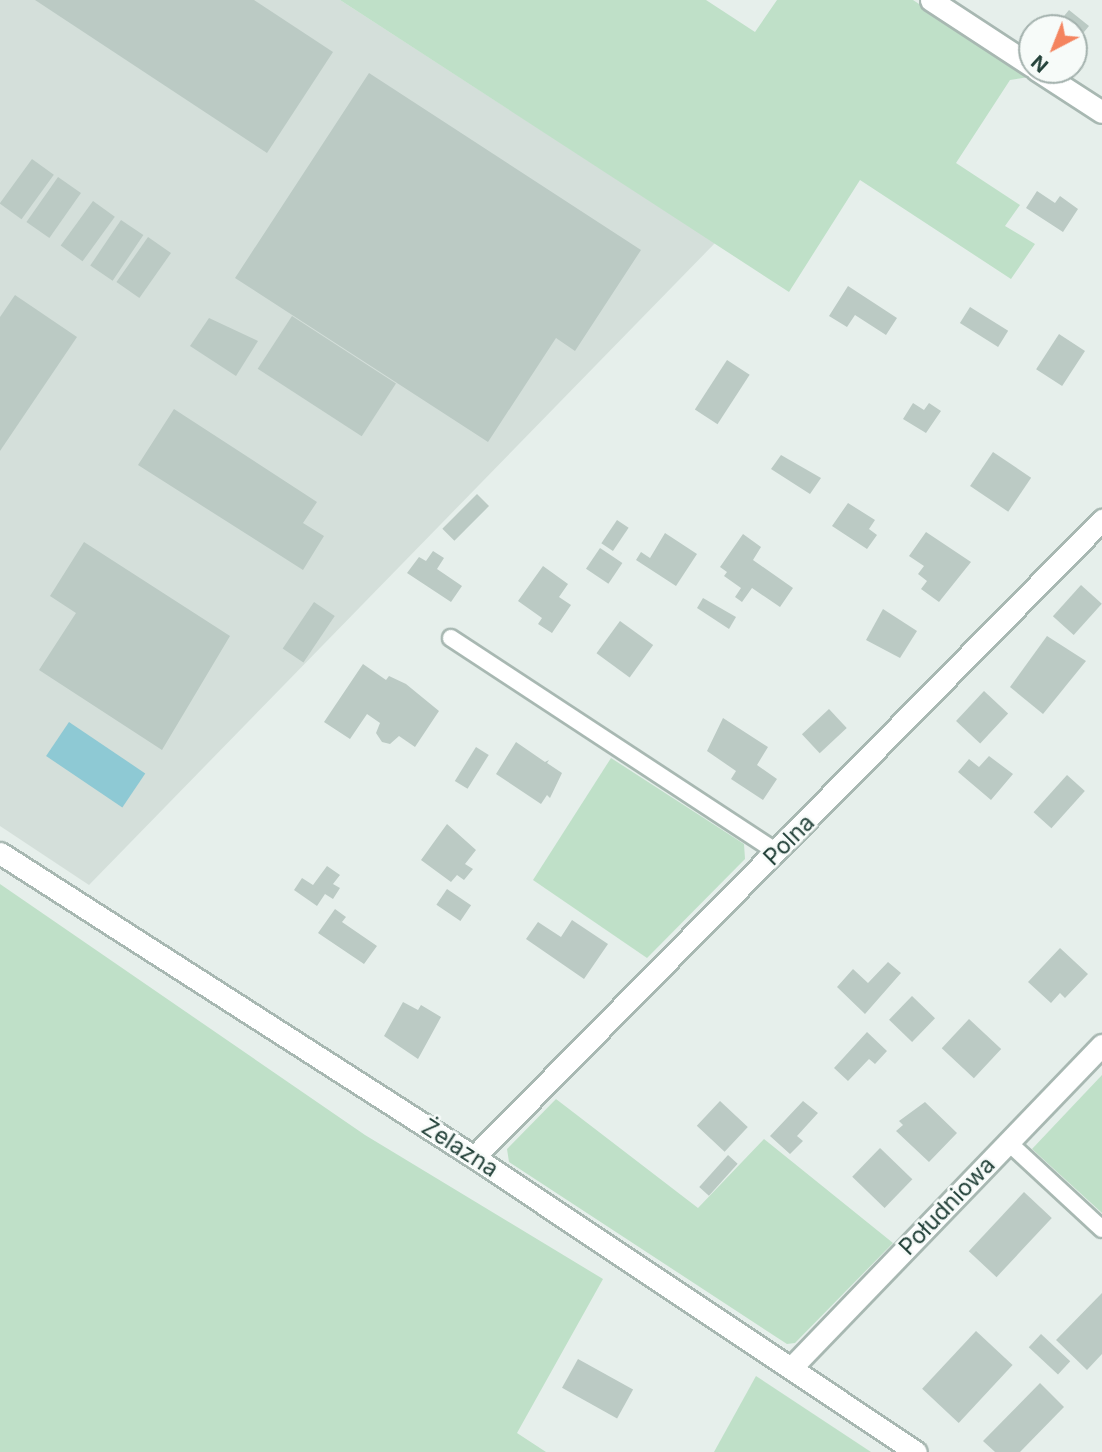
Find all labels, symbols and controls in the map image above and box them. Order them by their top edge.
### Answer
north arrow [1018,14,1088,84]
text: N [1027,50,1053,77]
street label: Polna [758,809,820,871]
street label: Żelazna [417,1113,503,1183]
street label: Południowa [893,1151,1001,1261]

